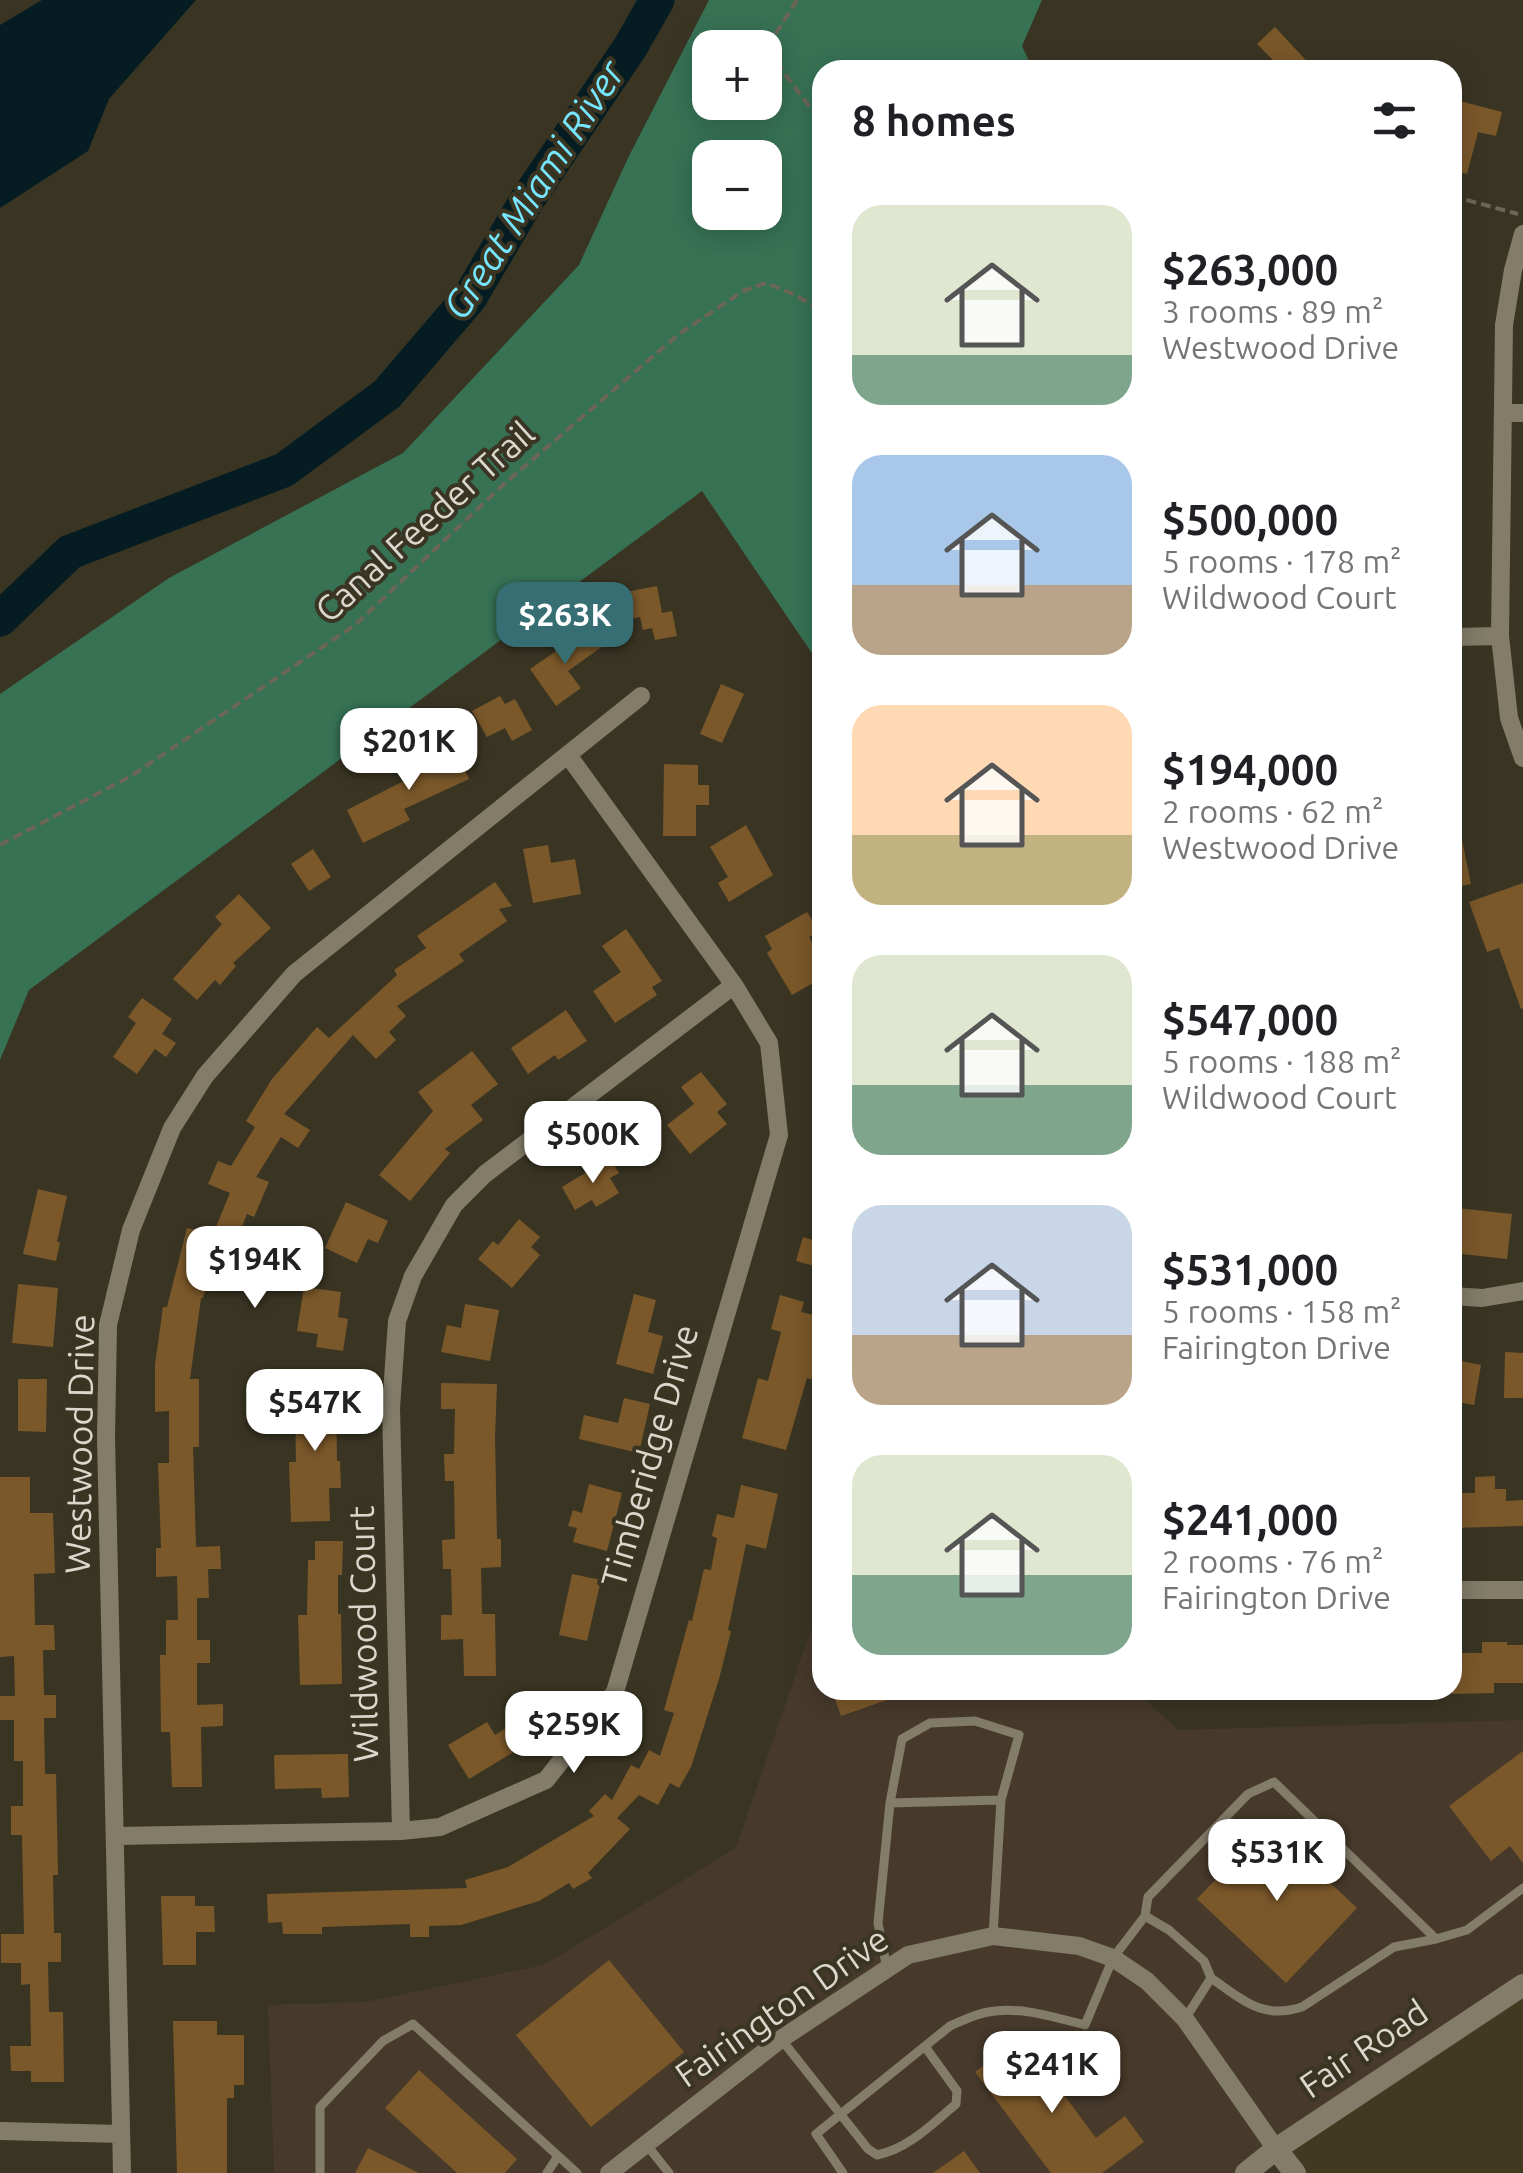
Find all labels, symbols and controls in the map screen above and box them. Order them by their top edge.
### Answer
map controls [692,30,782,230]
button: + [692,30,782,120]
water label: Great Miami River [434,51,633,326]
icon: filters [1367,93,1422,148]
text: 8 homes [852,97,1016,144]
button: − [692,140,782,230]
icon: home [932,245,1052,365]
text: $263,000 [1162,246,1338,293]
text: 3 rooms · 89 m² [1162,293,1383,329]
text: Westwood Drive [1162,329,1399,365]
street label: Canal Feeder Trail [307,413,542,630]
icon: home [932,495,1052,615]
text: $500,000 [1162,496,1338,543]
text: 5 rooms · 178 m² [1162,543,1402,579]
text: Wildwood Court [1162,579,1397,615]
pin: $263K [495,582,635,667]
text: $263K [518,596,612,632]
pin: $201K [339,708,479,793]
text: $201K [362,722,456,758]
icon: home [932,745,1052,865]
text: $194,000 [1162,746,1338,793]
text: 2 rooms · 62 m² [1162,793,1383,829]
text: Westwood Drive [1162,829,1399,865]
icon: home [932,995,1052,1115]
text: $547,000 [1162,996,1338,1043]
text: 5 rooms · 188 m² [1162,1043,1402,1079]
text: Wildwood Court [1162,1079,1397,1115]
pin: $500K [523,1101,663,1186]
text: $500K [546,1115,640,1151]
pin: $194K [185,1226,325,1311]
text: $194K [208,1240,302,1276]
icon: home [932,1245,1052,1365]
text: $531,000 [1162,1246,1338,1293]
text: 5 rooms · 158 m² [1162,1293,1402,1329]
street label: Westwood Drive [57,1314,101,1574]
street label: Timberidge Drive [592,1320,706,1592]
text: Fairington Drive [1162,1329,1391,1365]
pin: $547K [245,1369,385,1454]
text: $547K [268,1383,362,1419]
icon: home [932,1495,1052,1615]
text: $241,000 [1162,1496,1338,1543]
street label: Wildwood Court [341,1505,385,1763]
text: 2 rooms · 76 m² [1162,1543,1383,1579]
text: Fairington Drive [1162,1579,1391,1615]
pin: $259K [504,1691,644,1776]
text: $259K [527,1705,621,1741]
pin: $531K [1207,1819,1347,1904]
text: $531K [1230,1833,1324,1869]
street label: Fairington Drive [667,1918,895,2094]
street label: Fair Road [1292,1991,1435,2105]
pin: $241K [982,2031,1122,2116]
text: $241K [1005,2045,1099,2081]

